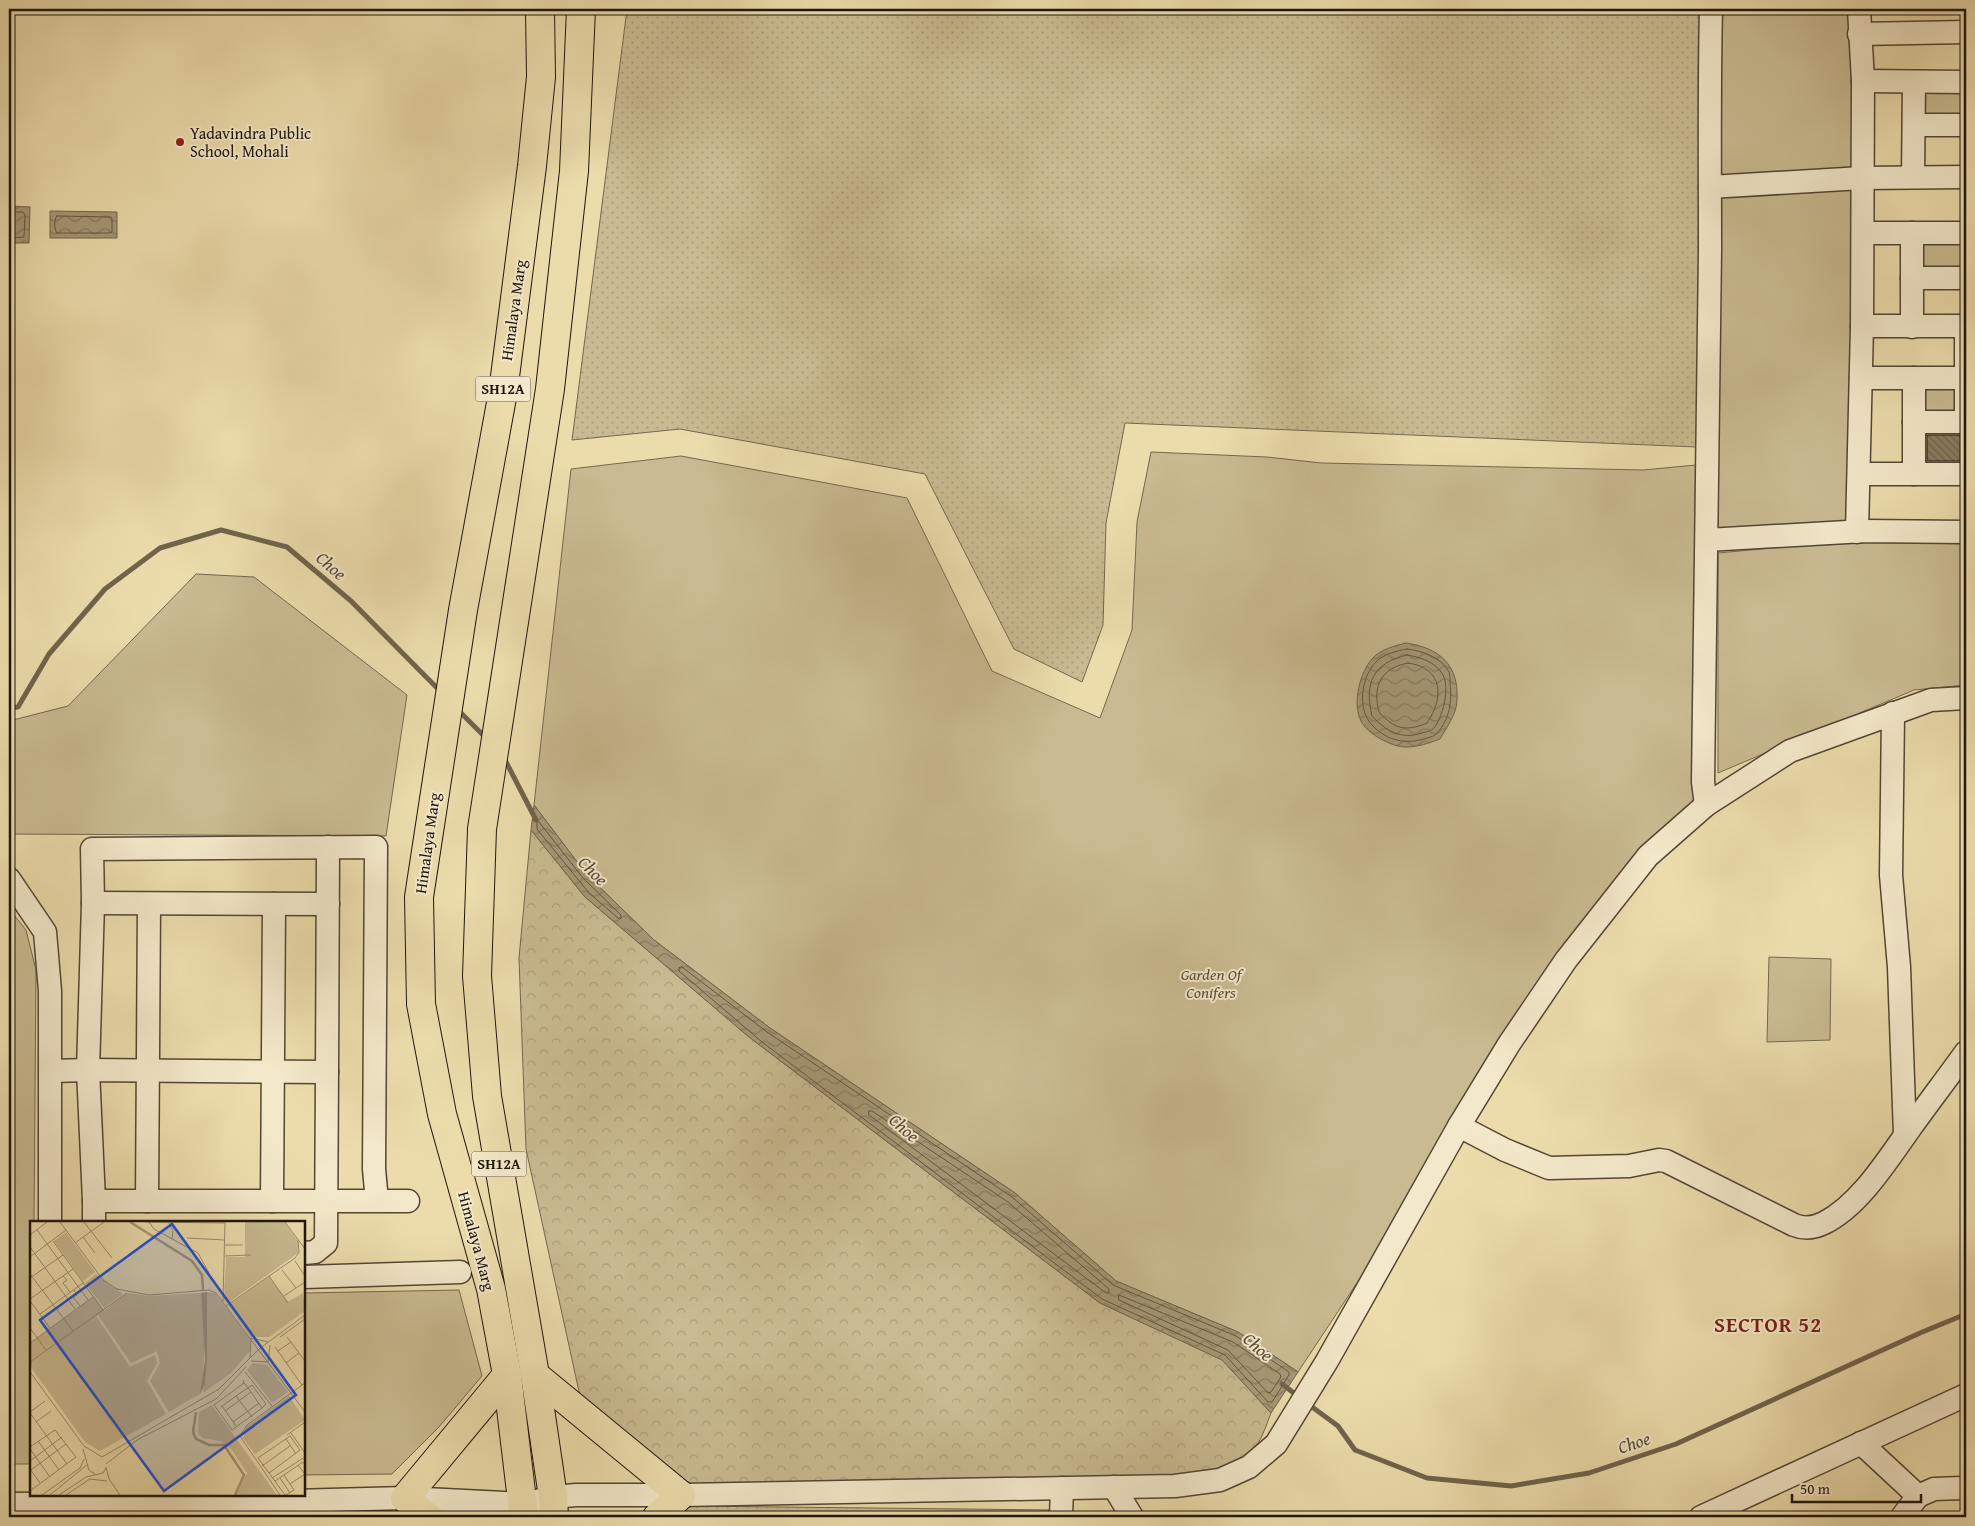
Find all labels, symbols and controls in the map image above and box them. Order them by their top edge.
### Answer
place label: Yadavindra Public School, Mohali [190,121,311,163]
marker: Yadavindra Public School, Mohali [174,136,186,148]
street label: Himalaya Marg [494,258,532,362]
road number: SH12A [476,376,530,402]
water label: Choe [310,545,353,587]
street label: Himalaya Marg [408,791,446,895]
water label: Choe [572,849,615,892]
park label: Garden Of Conifers [1181,962,1245,1004]
water label: Choe [883,1107,926,1149]
road number: SH12A [472,1152,526,1176]
street label: Himalaya Marg [452,1189,502,1293]
inset map [30,1221,305,1496]
district label: SECTOR 52 [1714,1309,1822,1340]
water label: Choe [1237,1326,1280,1368]
water label: Choe [1614,1424,1654,1461]
scale bar [1792,1471,1921,1503]
text: 50 m [1800,1478,1831,1499]

